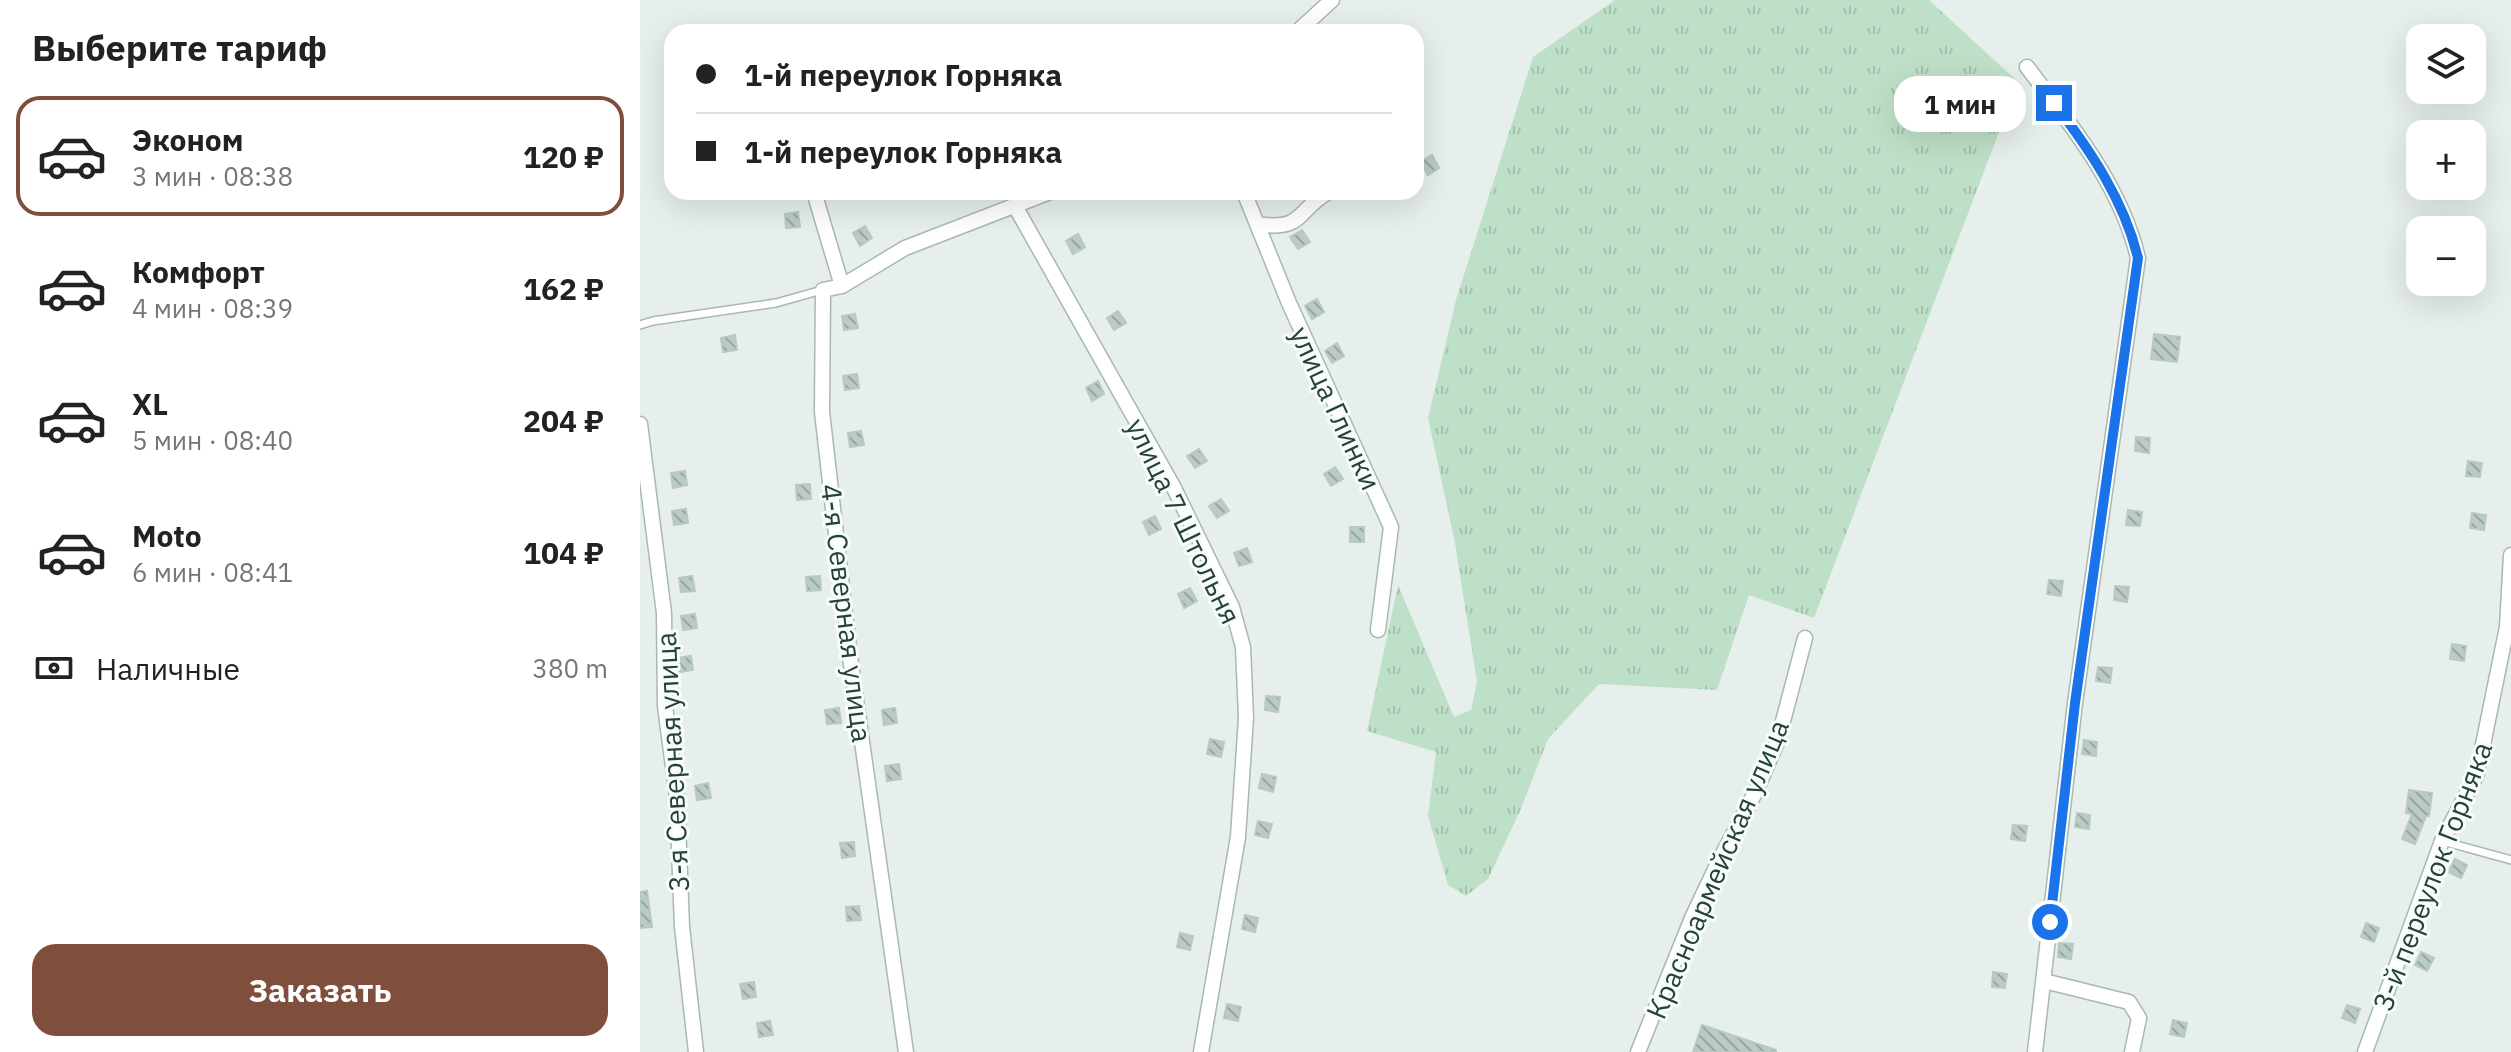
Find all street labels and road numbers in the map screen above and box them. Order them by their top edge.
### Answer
street label: улица Глинки [1282,320,1390,496]
street label: улица 7 Штольня [1118,412,1250,630]
street label: 4-я Северная улица [813,482,881,744]
street label: 3-я Северная улица [647,631,697,893]
street label: Красноармейская улица [1637,714,1797,1024]
street label: 3-й переулок Горняка [2364,736,2500,1016]

